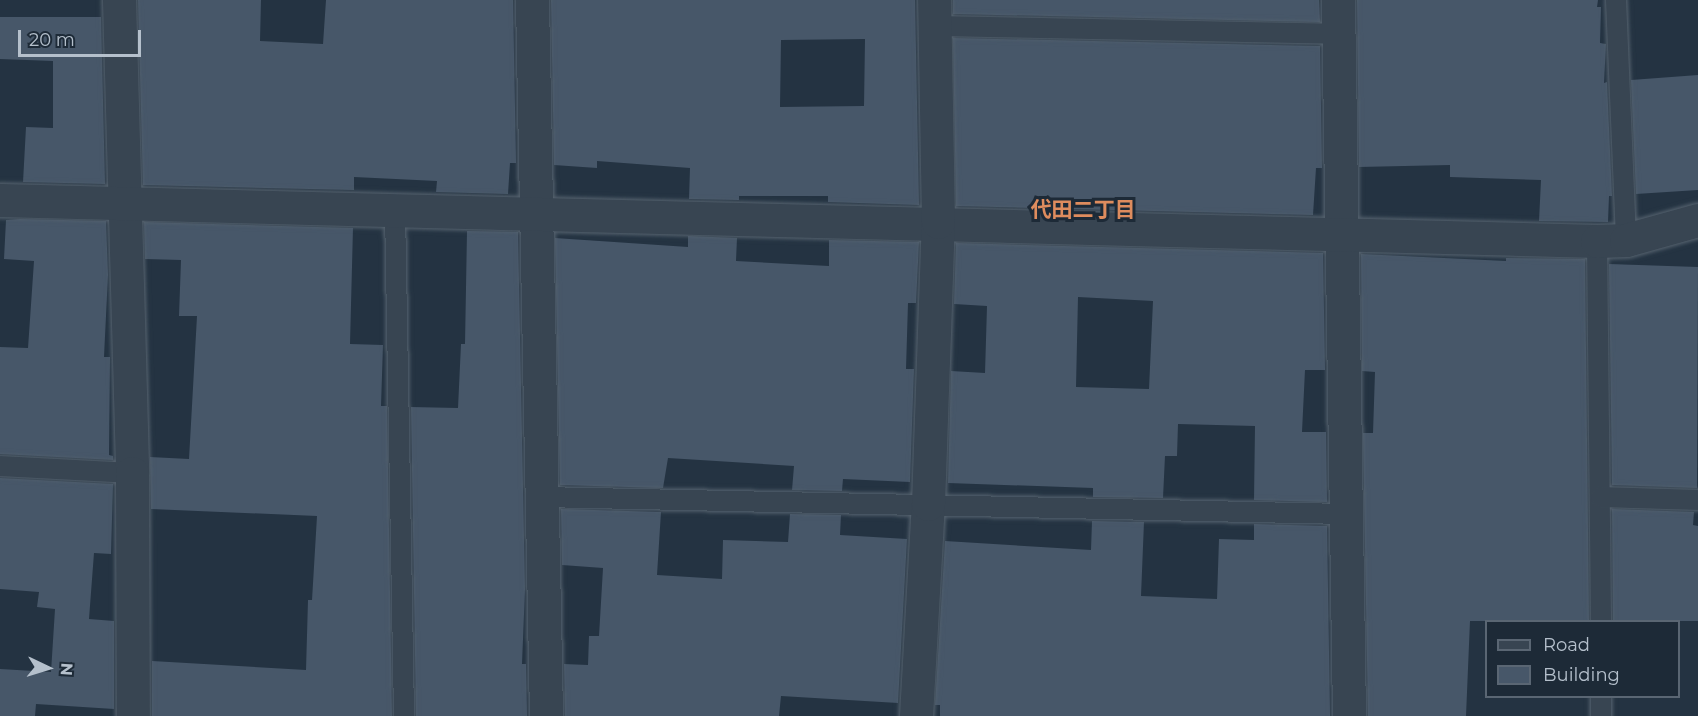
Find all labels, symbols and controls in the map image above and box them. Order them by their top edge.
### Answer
scale bar [21,18,144,56]
text: 20 m [29,29,75,51]
district label: 代田二丁目 [1031,197,1135,223]
legend [1485,620,1680,698]
text: Road [1543,634,1590,656]
north arrow [18,638,78,698]
text: N [57,662,76,676]
text: Building [1543,664,1620,686]

